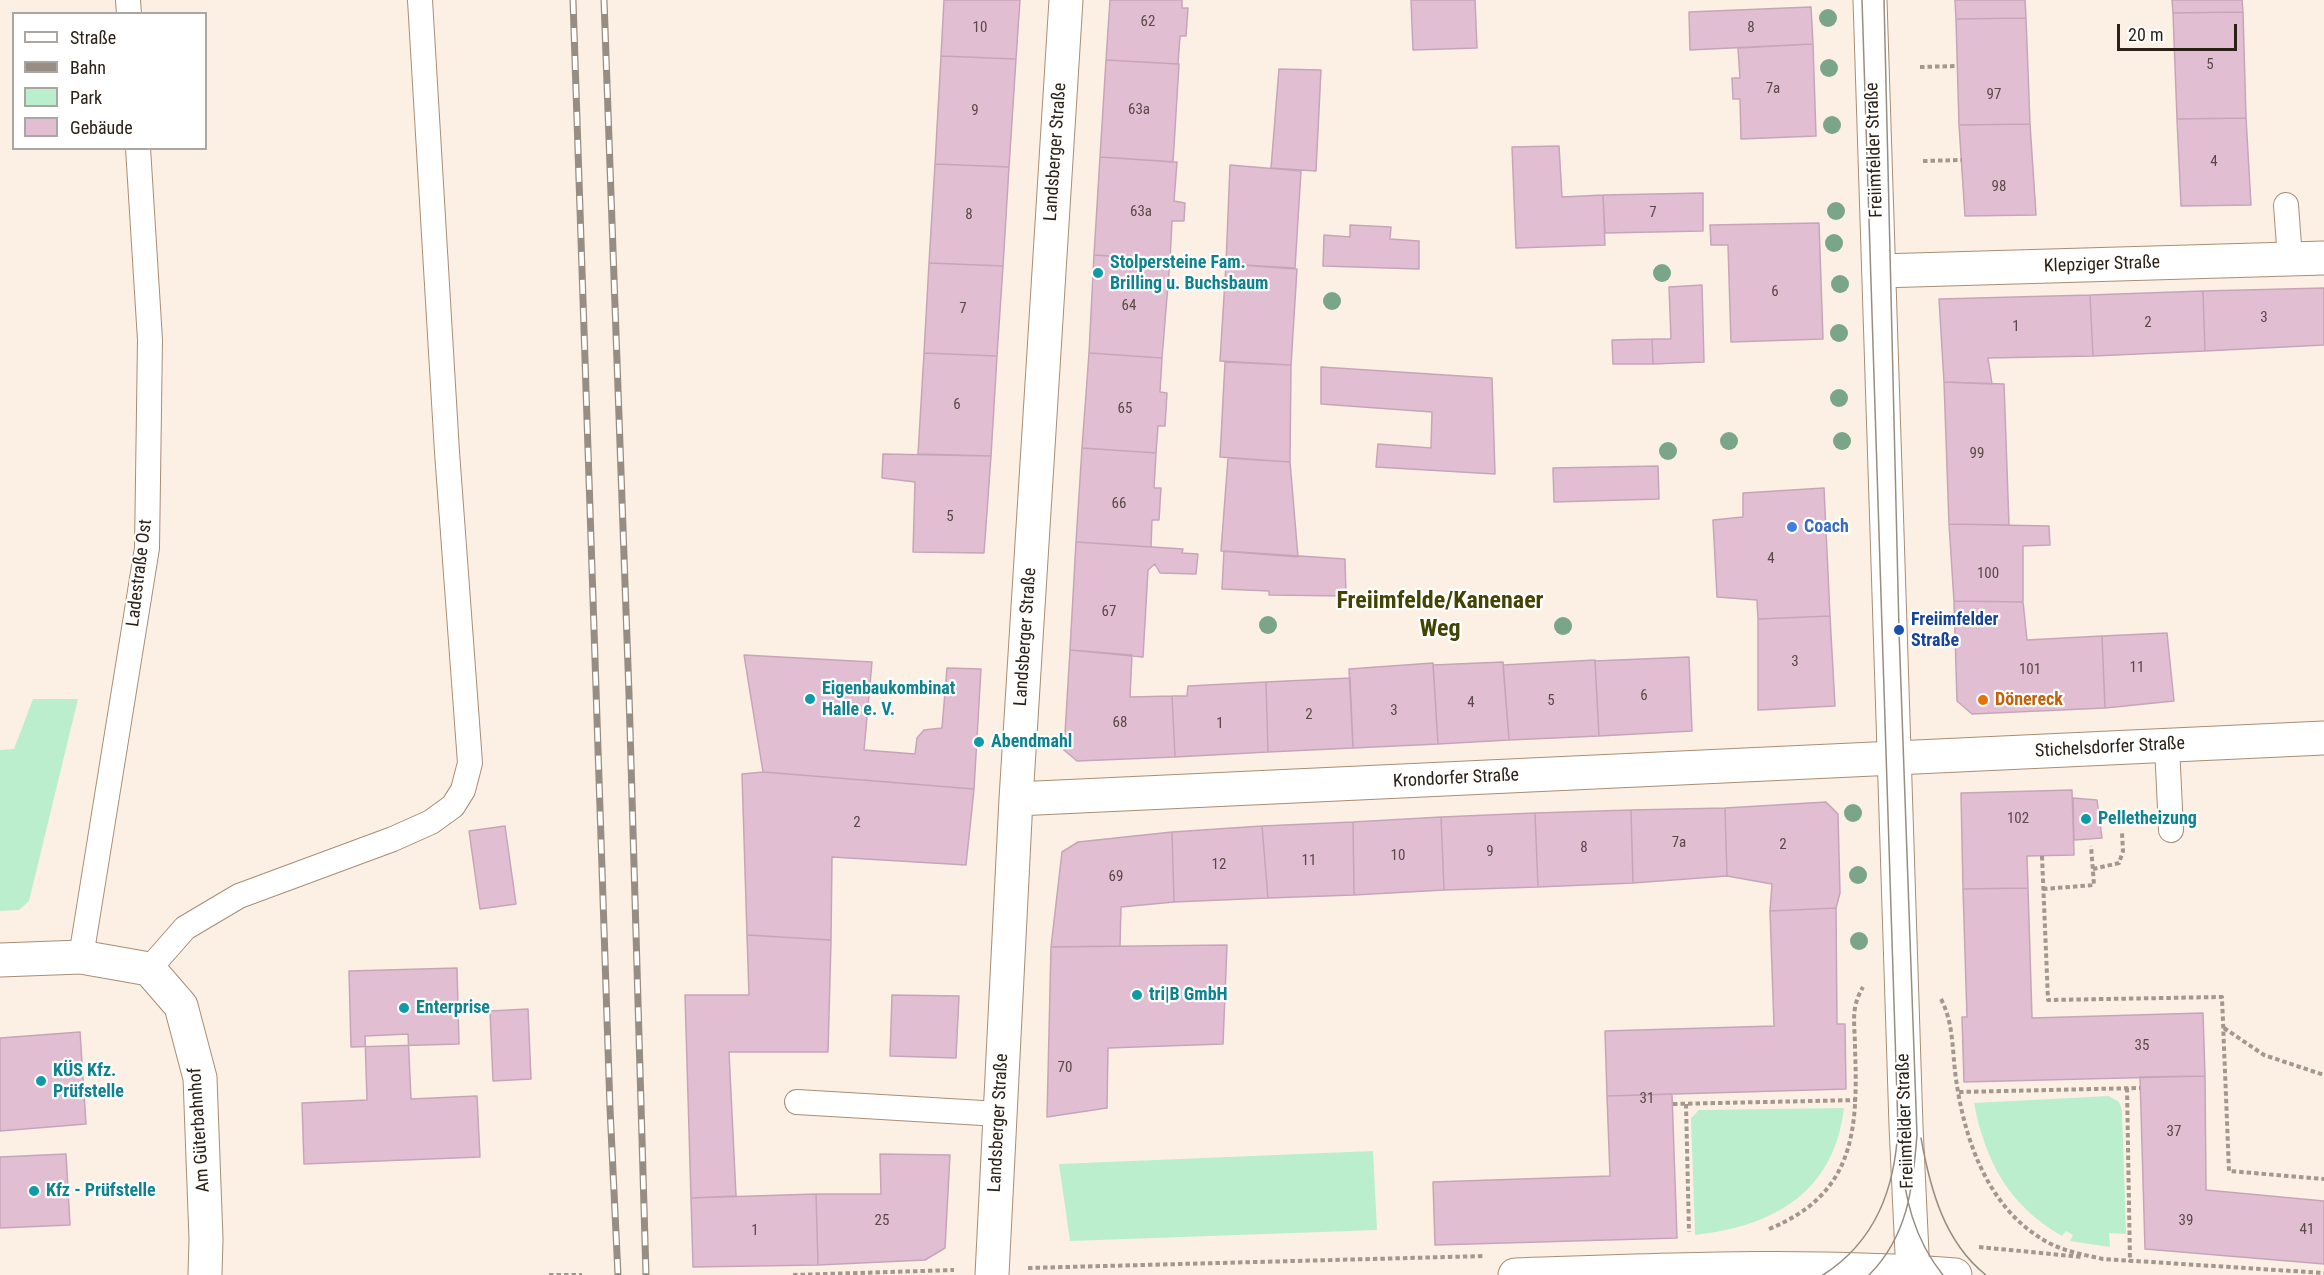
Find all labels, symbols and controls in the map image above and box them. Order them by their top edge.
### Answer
legend [12,12,207,150]
scale bar [2120,12,2240,50]
house number: 62 [1141,13,1155,31]
house number: 10 [973,19,987,37]
house number: 8 [1747,19,1755,37]
text: 20 m [2128,24,2163,45]
text: Straße [70,27,116,48]
house number: 5 [2206,56,2214,74]
text: Bahn [70,57,106,78]
house number: 7a [1766,80,1780,98]
street label: Landsberger Straße [1040,82,1072,222]
street label: Freiimfelder Straße [1862,82,1888,218]
house number: 97 [1987,86,2001,104]
text: Park [70,87,102,108]
house number: 63a [1128,101,1150,119]
house number: 9 [971,102,979,120]
text: Gebäude [70,117,133,138]
house number: 4 [2210,153,2218,171]
house number: 98 [1992,178,2006,196]
house number: 63a [1130,203,1152,221]
house number: 7 [1649,204,1657,222]
house number: 8 [965,206,973,224]
place label: Stolpersteine Fam. Brilling u. Buchsbaum [1110,252,1268,294]
street label: Klepziger Straße [2043,252,2161,278]
marker: Stolpersteine Fam. Brilling u. Buchsbaum [1091,266,1105,280]
house number: 6 [1771,283,1779,301]
house number: 64 [1122,297,1136,315]
house number: 7 [959,300,967,318]
house number: 3 [2260,309,2268,327]
house number: 2 [2144,314,2152,332]
house number: 1 [2012,318,2020,336]
house number: 6 [953,396,961,414]
house number: 65 [1118,400,1132,418]
house number: 99 [1970,445,1984,463]
house number: 66 [1112,495,1126,513]
house number: 5 [946,508,954,526]
place label: Coach [1804,516,1849,538]
street label: Ladestraße Ost [123,518,157,628]
marker: Coach [1785,520,1799,534]
house number: 4 [1767,550,1775,568]
house number: 100 [1977,565,1999,583]
street label: Landsberger Straße [1010,567,1042,707]
district label: Freiimfelde/Kanenaer Weg [1336,588,1544,644]
house number: 67 [1102,603,1116,621]
place label: Freiimfelder Straße [1911,609,1998,652]
marker: Freiimfelder Straße [1892,623,1906,637]
house number: 3 [1791,653,1799,671]
house number: 11 [2130,659,2144,677]
house number: 101 [2019,661,2041,679]
place label: Eigenbaukombinat Halle e. V. [822,678,955,720]
house number: 6 [1640,687,1648,705]
place label: Dönereck [1995,689,2063,711]
marker: Eigenbaukombinat Halle e. V. [803,692,817,706]
house number: 5 [1547,692,1555,710]
marker: Dönereck [1976,693,1990,707]
house number: 4 [1467,694,1475,712]
house number: 3 [1390,702,1398,720]
house number: 2 [1305,706,1313,724]
house number: 68 [1113,714,1127,732]
house number: 1 [1216,715,1224,733]
place label: Abendmahl [991,731,1072,753]
street label: Stichelsdorfer Straße [2035,733,2185,763]
marker: Abendmahl [972,735,986,749]
street label: Krondorfer Straße [1392,765,1520,793]
place label: Pelletheizung [2098,808,2197,830]
house number: 102 [2007,810,2029,828]
marker: Pelletheizung [2079,812,2093,826]
house number: 2 [853,814,861,832]
house number: 7a [1672,834,1686,852]
house number: 2 [1779,836,1787,854]
house number: 8 [1580,839,1588,857]
house number: 9 [1486,843,1494,861]
house number: 10 [1391,847,1405,865]
house number: 11 [1302,852,1316,870]
house number: 12 [1212,856,1226,874]
house number: 69 [1109,868,1123,886]
place label: tri|B GmbH [1149,984,1228,1006]
marker: tri|B GmbH [1130,988,1144,1002]
place label: Enterprise [416,997,490,1019]
marker: Enterprise [397,1001,411,1015]
house number: 35 [2135,1037,2149,1055]
street label: Landsberger Straße [985,1053,1013,1193]
street label: Freiimfelder Straße [1893,1053,1919,1189]
house number: 70 [1058,1059,1072,1077]
place label: KÜS Kfz. Prüfstelle [53,1060,124,1102]
street label: Am Güterbahnhof [185,1067,215,1193]
marker: KÜS Kfz. Prüfstelle [34,1074,48,1088]
house number: 31 [1640,1090,1654,1108]
house number: 37 [2167,1123,2181,1141]
place label: Kfz - Prüfstelle [46,1180,156,1202]
marker: Kfz - Prüfstelle [27,1184,41,1198]
house number: 25 [875,1212,889,1230]
house number: 39 [2179,1212,2193,1230]
house number: 41 [2300,1221,2314,1239]
house number: 1 [751,1222,759,1240]

